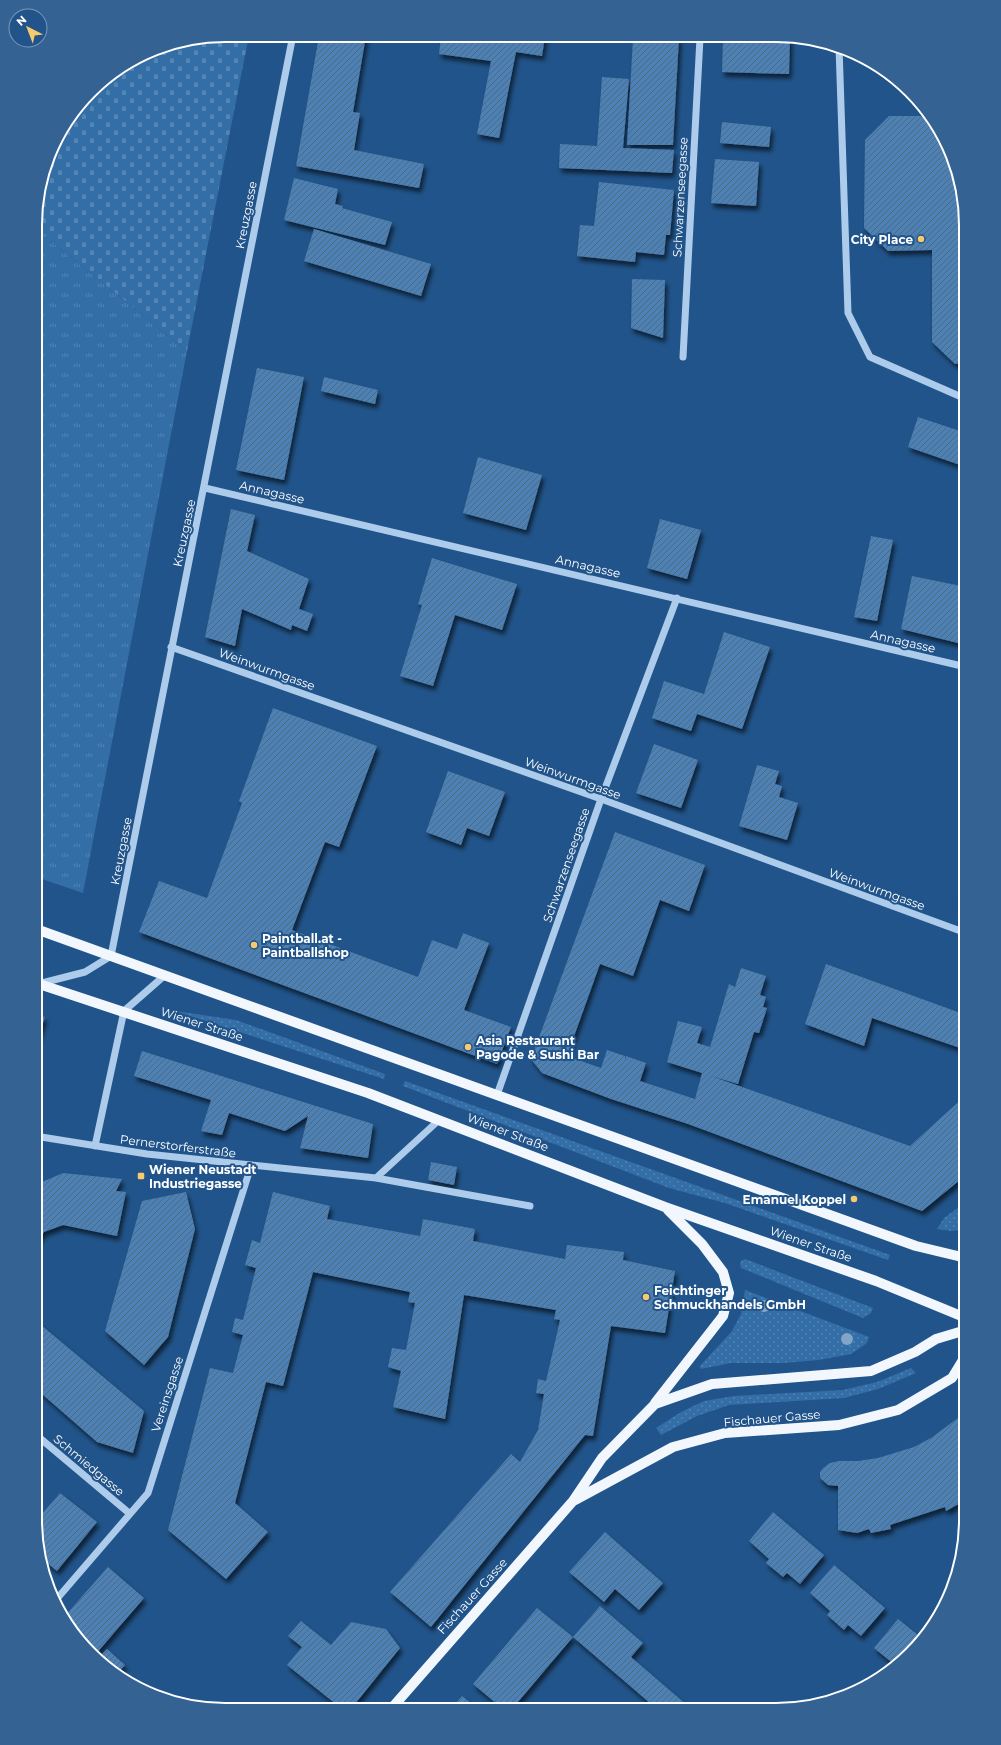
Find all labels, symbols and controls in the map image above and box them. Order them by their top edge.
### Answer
north arrow [8,8,48,48]
text: N [13,12,29,29]
street label: Schwarzenseegasse [669,137,691,257]
street label: Kreuzgasse [232,180,260,250]
place label: City Place [851,232,913,247]
marker: City Place [916,234,926,244]
street label: Annagasse [238,477,306,507]
street label: Kreuzgasse [170,498,198,568]
street label: Annagasse [554,551,622,581]
street label: Annagasse [869,626,937,656]
street label: Weinwurmgasse [217,645,317,693]
street label: Weinwurmgasse [523,754,623,802]
street label: Schwarzenseegasse [539,806,593,924]
street label: Kreuzgasse [107,816,135,886]
street label: Weinwurmgasse [827,865,927,913]
place label: Paintball.at - Paintballshop [262,931,349,960]
marker: Paintball.at - Paintballshop [249,940,259,950]
street label: Wiener Straße [159,1004,245,1044]
place label: Asia Restaurant Pagode & Sushi Bar [475,1033,599,1062]
marker: Asia Restaurant Pagode & Sushi Bar [463,1042,473,1052]
street label: Wiener Straße [465,1110,551,1154]
street label: Pernerstorferstraße [119,1131,237,1161]
place label: Wiener Neustadt Industriegasse [149,1162,257,1191]
marker: Wiener Neustadt Industriegasse [136,1171,146,1181]
place label: Emanuel Koppel [743,1192,846,1207]
marker: Emanuel Koppel [849,1194,859,1204]
street label: Wiener Straße [768,1223,854,1265]
place label: Feichtinger Schmuckhandels GmbH [654,1283,806,1312]
marker: Feichtinger Schmuckhandels GmbH [641,1292,651,1302]
street label: Vereinsgasse [148,1354,186,1434]
street label: Fischauer Gasse [723,1406,821,1430]
street label: Schmiedgasse [51,1431,127,1499]
street label: Fischauer Gasse [434,1555,510,1637]

